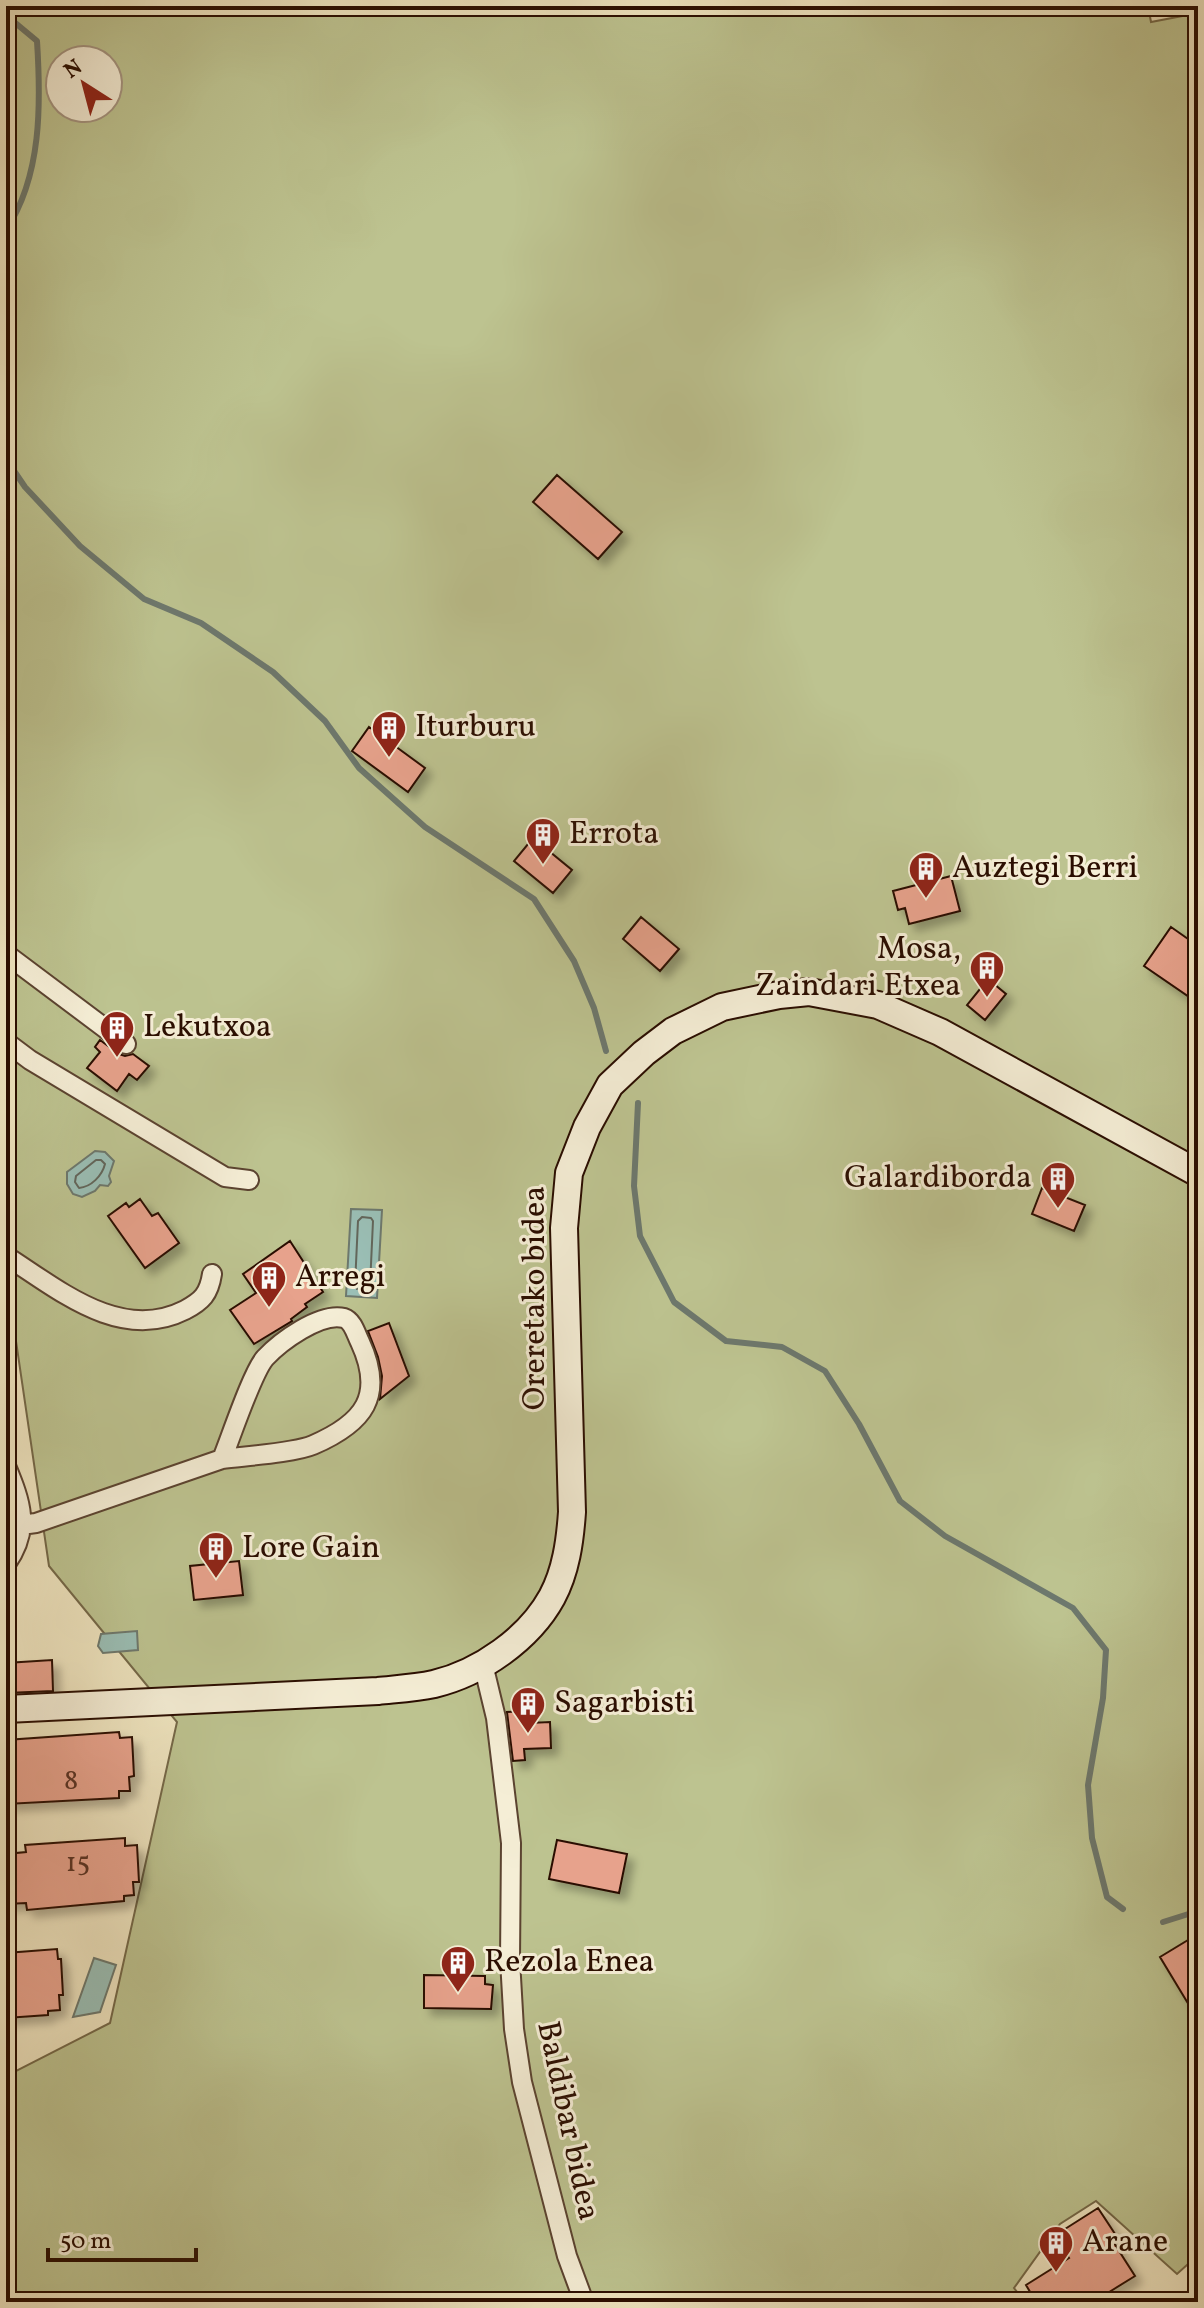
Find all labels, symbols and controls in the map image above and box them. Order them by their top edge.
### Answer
north arrow [44,44,124,124]
text: N [58,53,89,87]
place label: Iturburu [415,706,536,750]
building icon: Iturburu [370,709,408,759]
place label: Errota [569,813,659,857]
building icon: Errota [524,816,562,866]
place label: Auztegi Berri [952,847,1138,891]
building icon: Auztegi Berri [907,850,945,900]
place label: Mosa, Zaindari Etxea [755,928,961,1009]
building icon: Mosa, Zaindari Etxea [968,949,1006,999]
place label: Lekutxoa [143,1006,272,1050]
building icon: Lekutxoa [98,1009,136,1059]
place label: Galardiborda [844,1157,1032,1201]
building icon: Galardiborda [1039,1160,1077,1210]
street label: Oreretako bidea [514,1186,558,1410]
place label: Arregi [295,1256,386,1300]
building icon: Arregi [250,1259,288,1309]
place label: Lore Gain [242,1527,380,1571]
building icon: Lore Gain [197,1530,235,1580]
place label: Sagarbisti [554,1682,695,1726]
building icon: Sagarbisti [509,1685,547,1735]
house number: 8 [64,1762,78,1801]
house number: 15 [66,1844,90,1883]
place label: Rezola Enea [484,1941,655,1985]
building icon: Rezola Enea [439,1944,477,1994]
street label: Baldibar bidea [524,2017,610,2225]
scale bar [48,2212,196,2262]
place label: Arane [1082,2221,1168,2265]
building icon: Arane [1037,2224,1075,2274]
text: 50 m [60,2225,112,2259]

